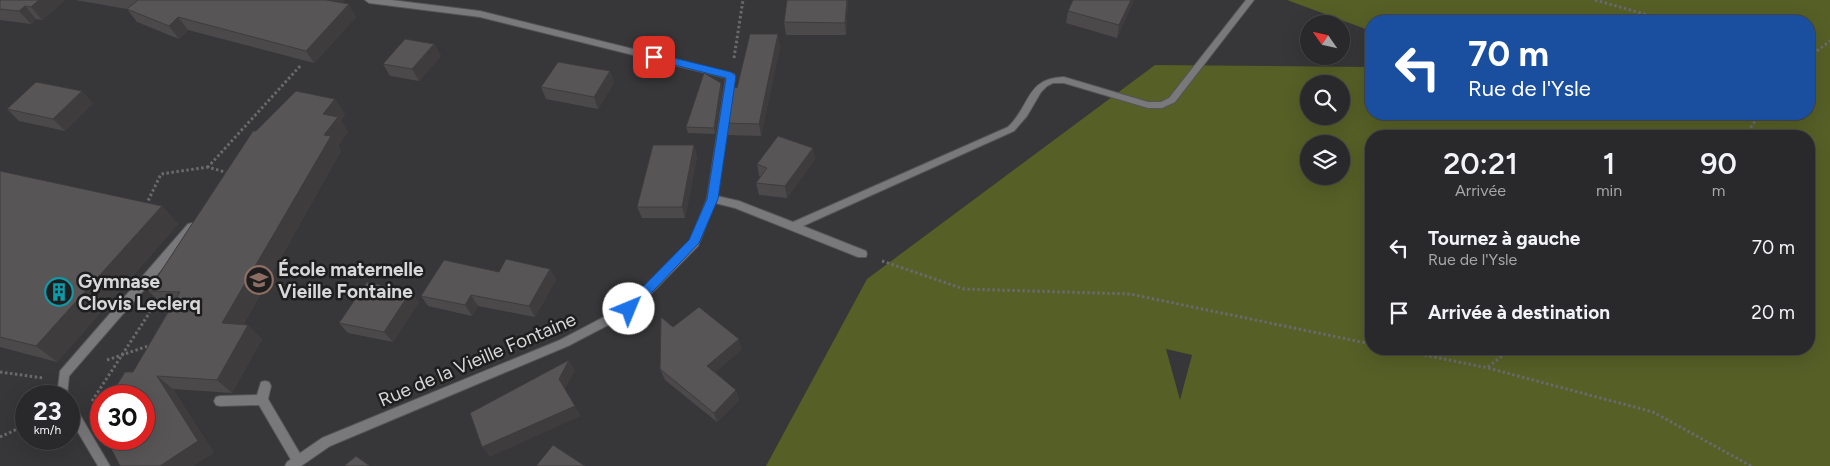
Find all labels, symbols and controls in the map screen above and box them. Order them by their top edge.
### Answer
north arrow [1300,15,1350,65]
map controls [1300,15,1350,185]
text: 70 m [1468,33,1549,75]
icon: left [1385,35,1450,100]
pin [633,36,675,78]
icon: arrive [640,43,668,71]
button: search [1300,75,1350,125]
text: Rue de l'Ysle [1468,75,1591,102]
button: layers [1300,135,1350,185]
text: 20:21 [1443,145,1518,182]
text: 1 [1603,145,1615,182]
text: 90 [1700,145,1737,182]
text: Arrivée [1455,181,1506,200]
text: min [1596,181,1622,200]
text: m [1712,181,1725,200]
text: Tournez à gauche [1428,227,1580,250]
icon: left [1385,234,1413,262]
text: 70 m [1752,236,1795,259]
text: Rue de l'Ysle [1428,250,1517,269]
place label: École maternelle Vieille Fontaine [278,258,424,303]
school or university icon: École maternelle Vieille Fontaine [244,265,274,295]
place label: Gymnase Clovis Leclerq [78,270,201,315]
building icon: Gymnase Clovis Leclerq [44,277,74,307]
position arrow [602,282,654,334]
icon: arrive [1385,299,1413,327]
text: Arrivée à destination [1428,301,1610,324]
text: 20 m [1751,301,1795,324]
street label: Rue de la Vieille Fontaine [375,307,579,411]
speed limit sign: 30 [90,385,155,450]
text: 23 [33,396,62,426]
text: km/h [34,423,61,437]

